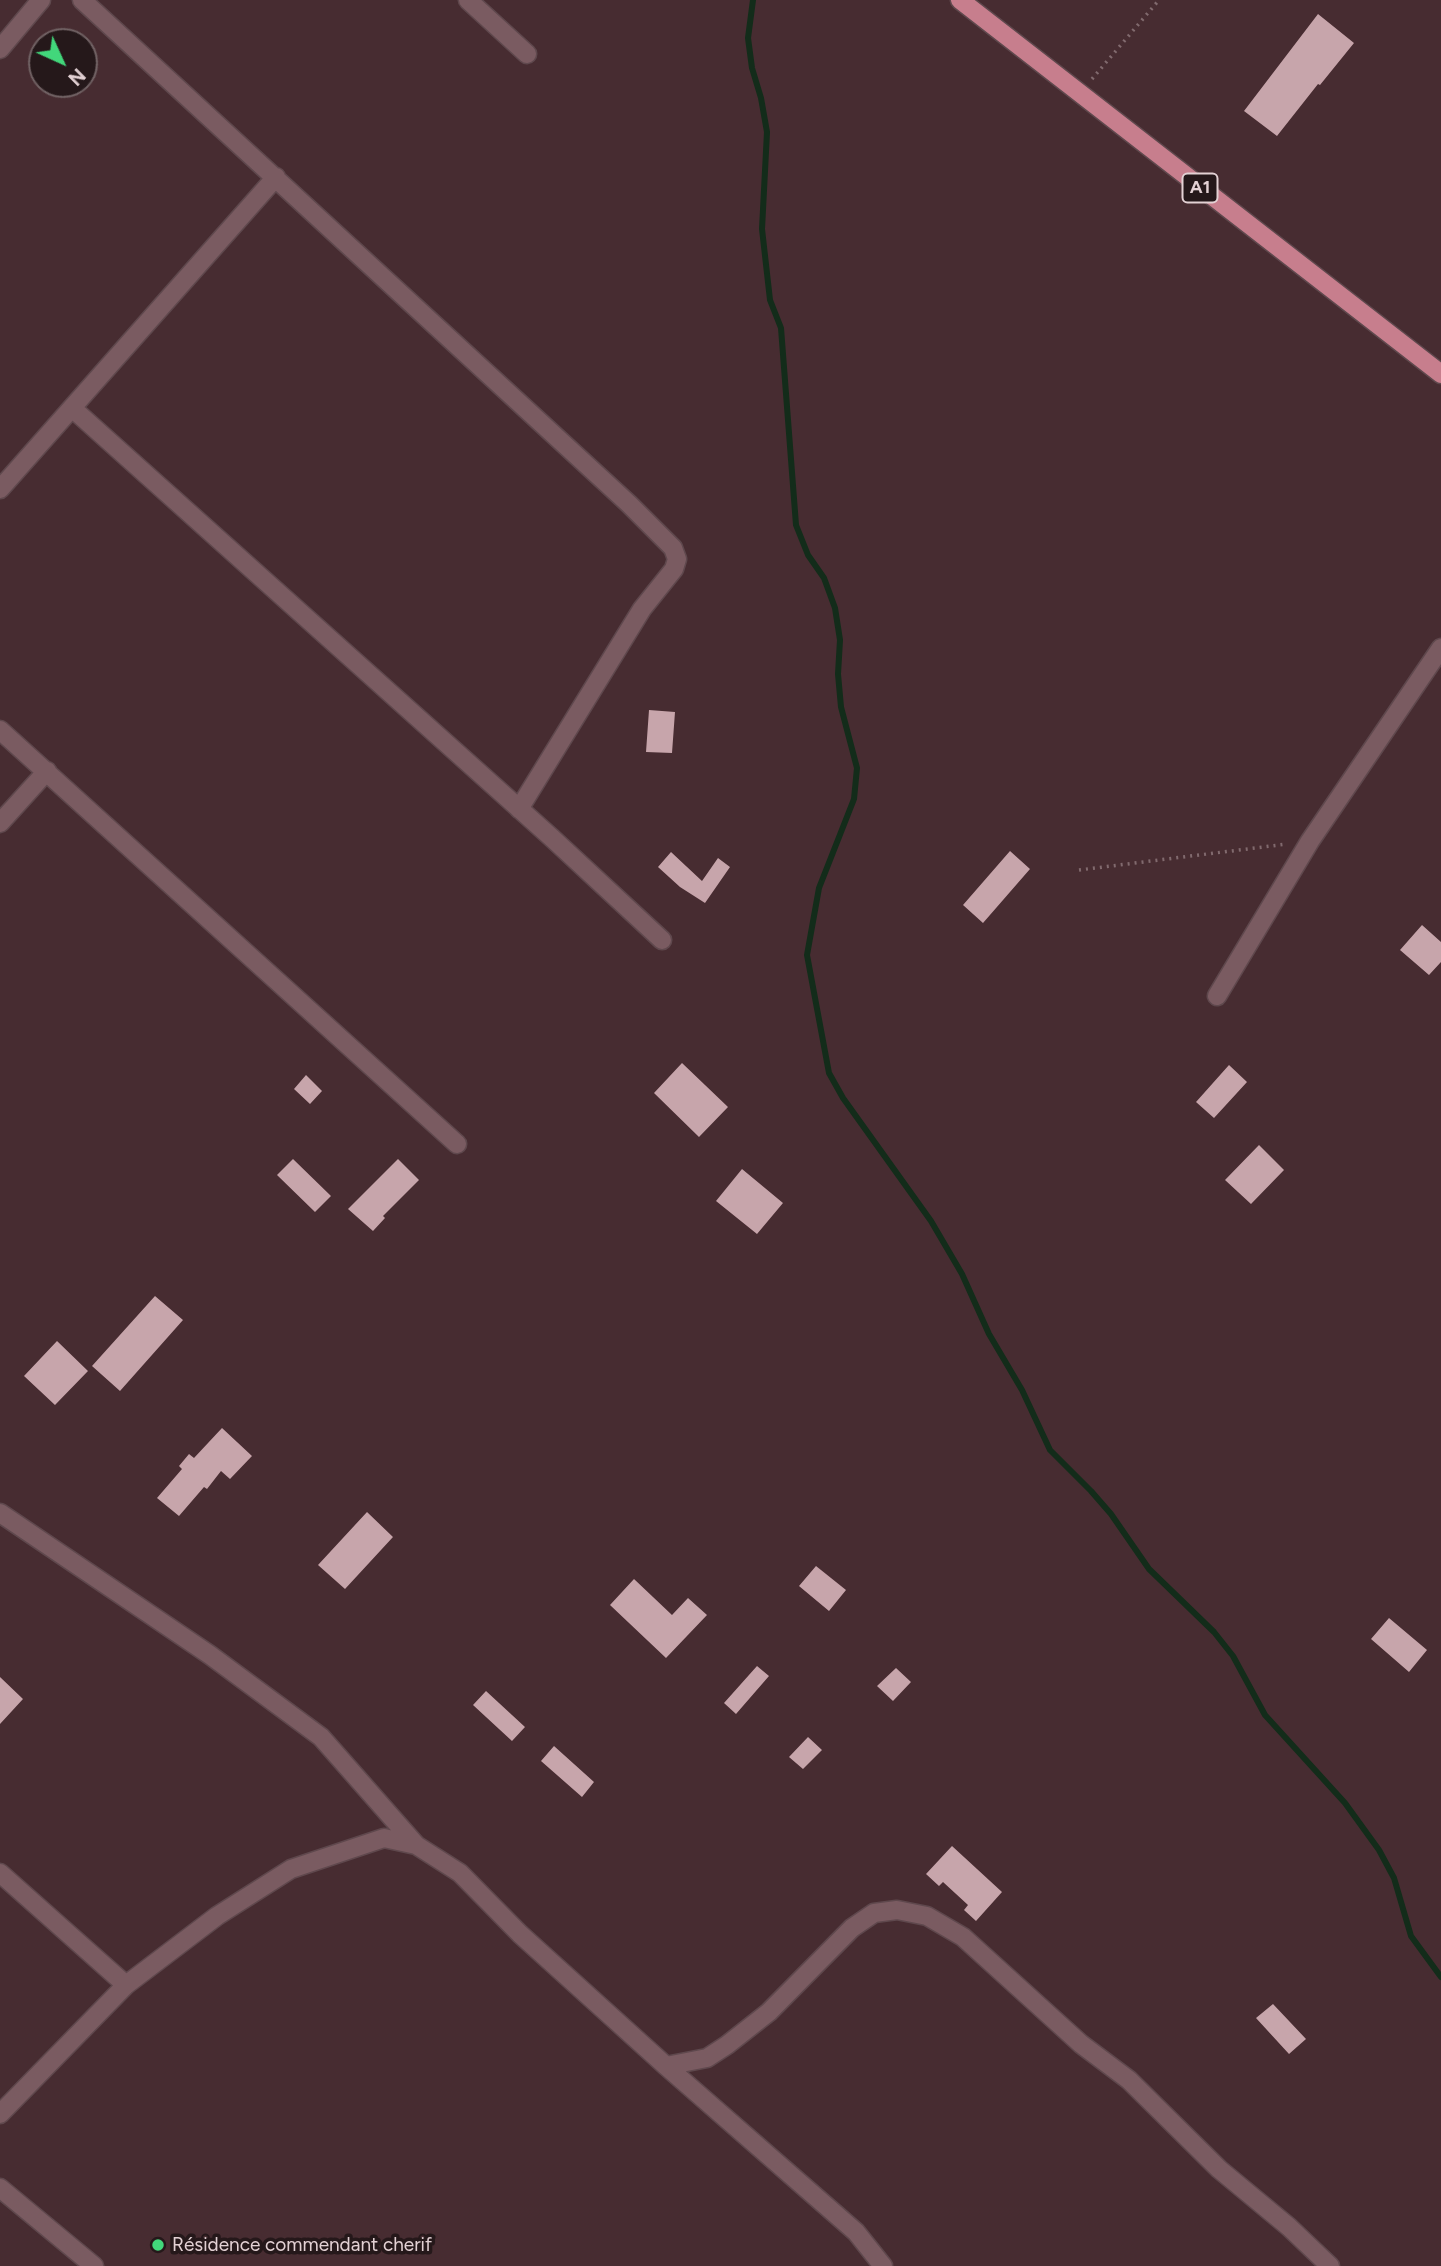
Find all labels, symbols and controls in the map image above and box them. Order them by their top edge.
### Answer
north arrow [28,28,98,98]
text: N [63,63,90,90]
road number: A1 [1182,174,1218,202]
place label: Résidence commendant cherif [172,2234,432,2256]
marker: Résidence commendant cherif [150,2237,166,2253]

